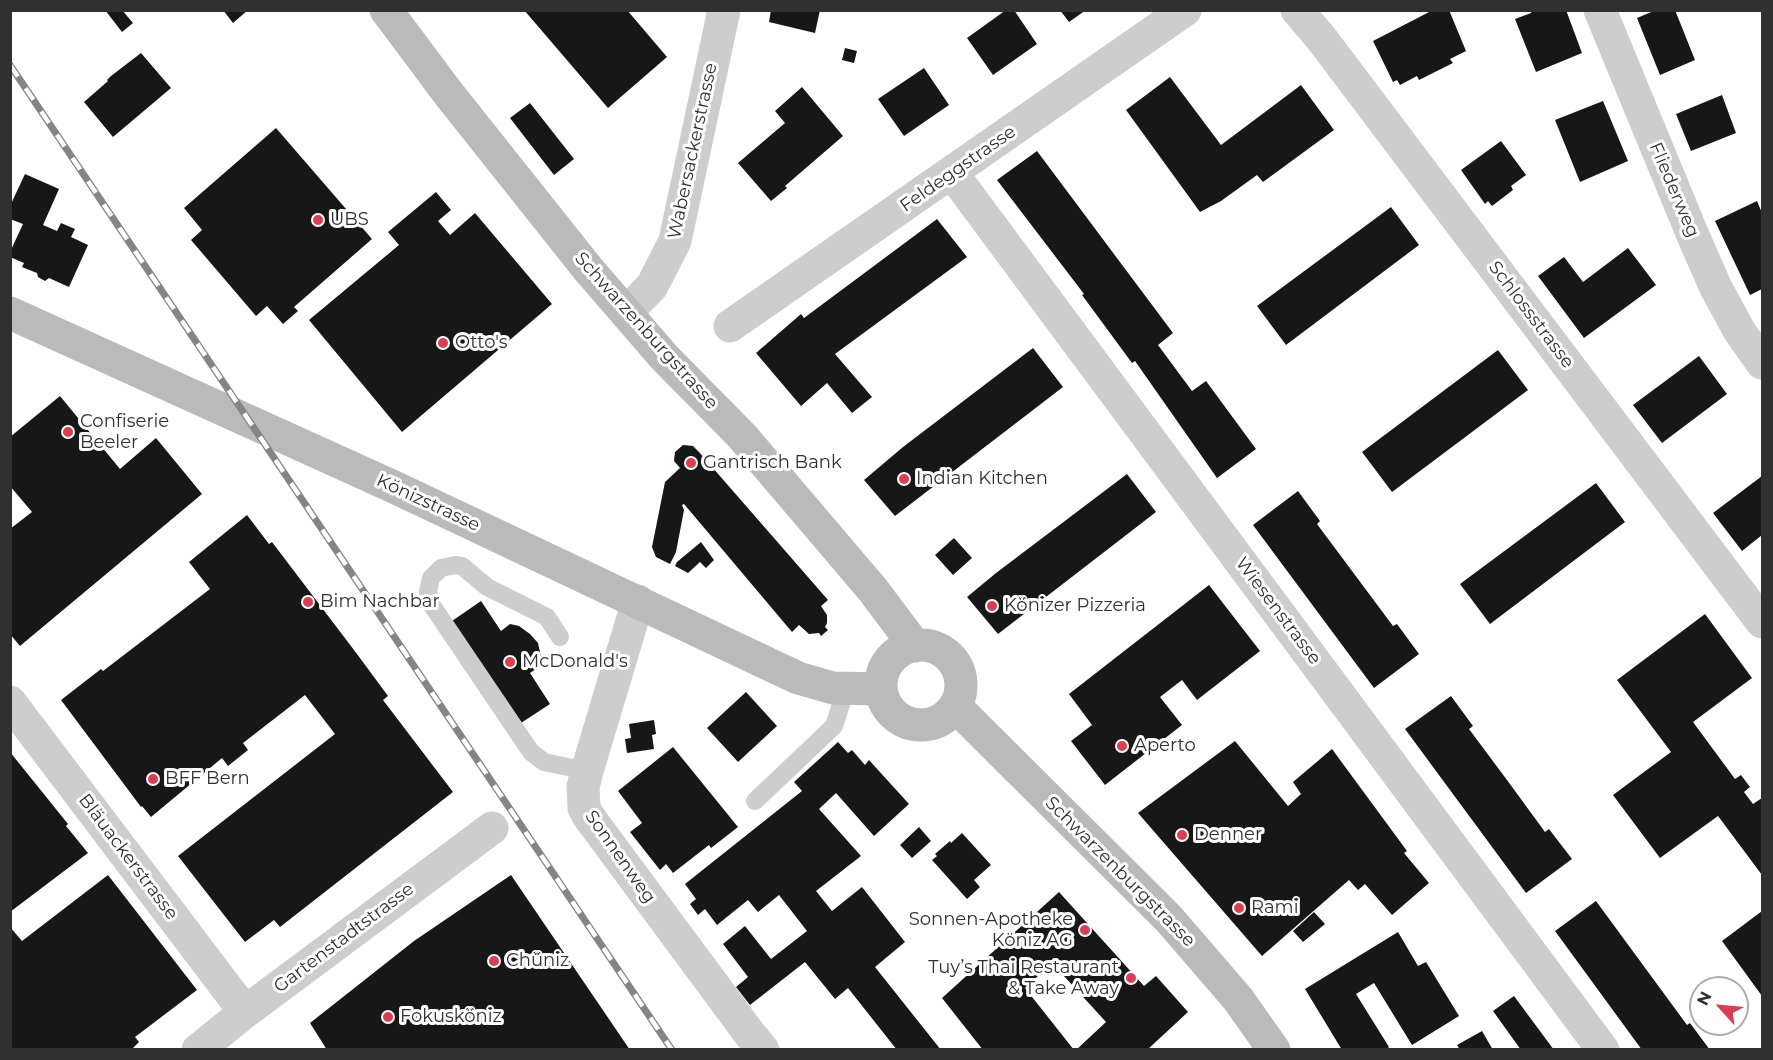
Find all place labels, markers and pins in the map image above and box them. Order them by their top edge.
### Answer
place label: UBS [330,209,369,231]
marker: UBS [311,213,325,227]
place label: Otto's [455,332,508,354]
marker: Otto's [436,336,450,350]
place label: Confiserie Beeler [80,411,169,454]
marker: Confiserie Beeler [61,425,75,439]
place label: Gantrisch Bank [703,452,842,474]
marker: Gantrisch Bank [684,456,698,470]
place label: Indian Kitchen [916,468,1048,490]
marker: Indian Kitchen [897,472,911,486]
place label: Bim Nachbar [320,591,440,613]
marker: Bim Nachbar [301,595,315,609]
place label: Könizer Pizzeria [1004,595,1146,617]
marker: Könizer Pizzeria [985,599,999,613]
place label: McDonald's [522,651,628,673]
marker: McDonald's [503,655,517,669]
place label: Aperto [1134,735,1196,757]
marker: Aperto [1115,739,1129,753]
place label: BFF Bern [165,768,250,790]
marker: BFF Bern [146,772,160,786]
place label: Denner [1194,824,1262,846]
marker: Denner [1175,828,1189,842]
place label: Rami [1251,897,1298,919]
marker: Rami [1232,901,1246,915]
place label: Sonnen-Apotheke Köniz AG [909,909,1073,952]
marker: Sonnen-Apotheke Köniz AG [1078,923,1092,937]
place label: Chüniz [506,950,569,972]
marker: Chüniz [487,954,501,968]
place label: Tuy’s Thai Restaurant & Take Away [928,957,1119,1000]
marker: Tuy’s Thai Restaurant & Take Away [1124,971,1138,985]
place label: Fokusköniz [400,1006,502,1028]
marker: Fokusköniz [381,1010,395,1024]

